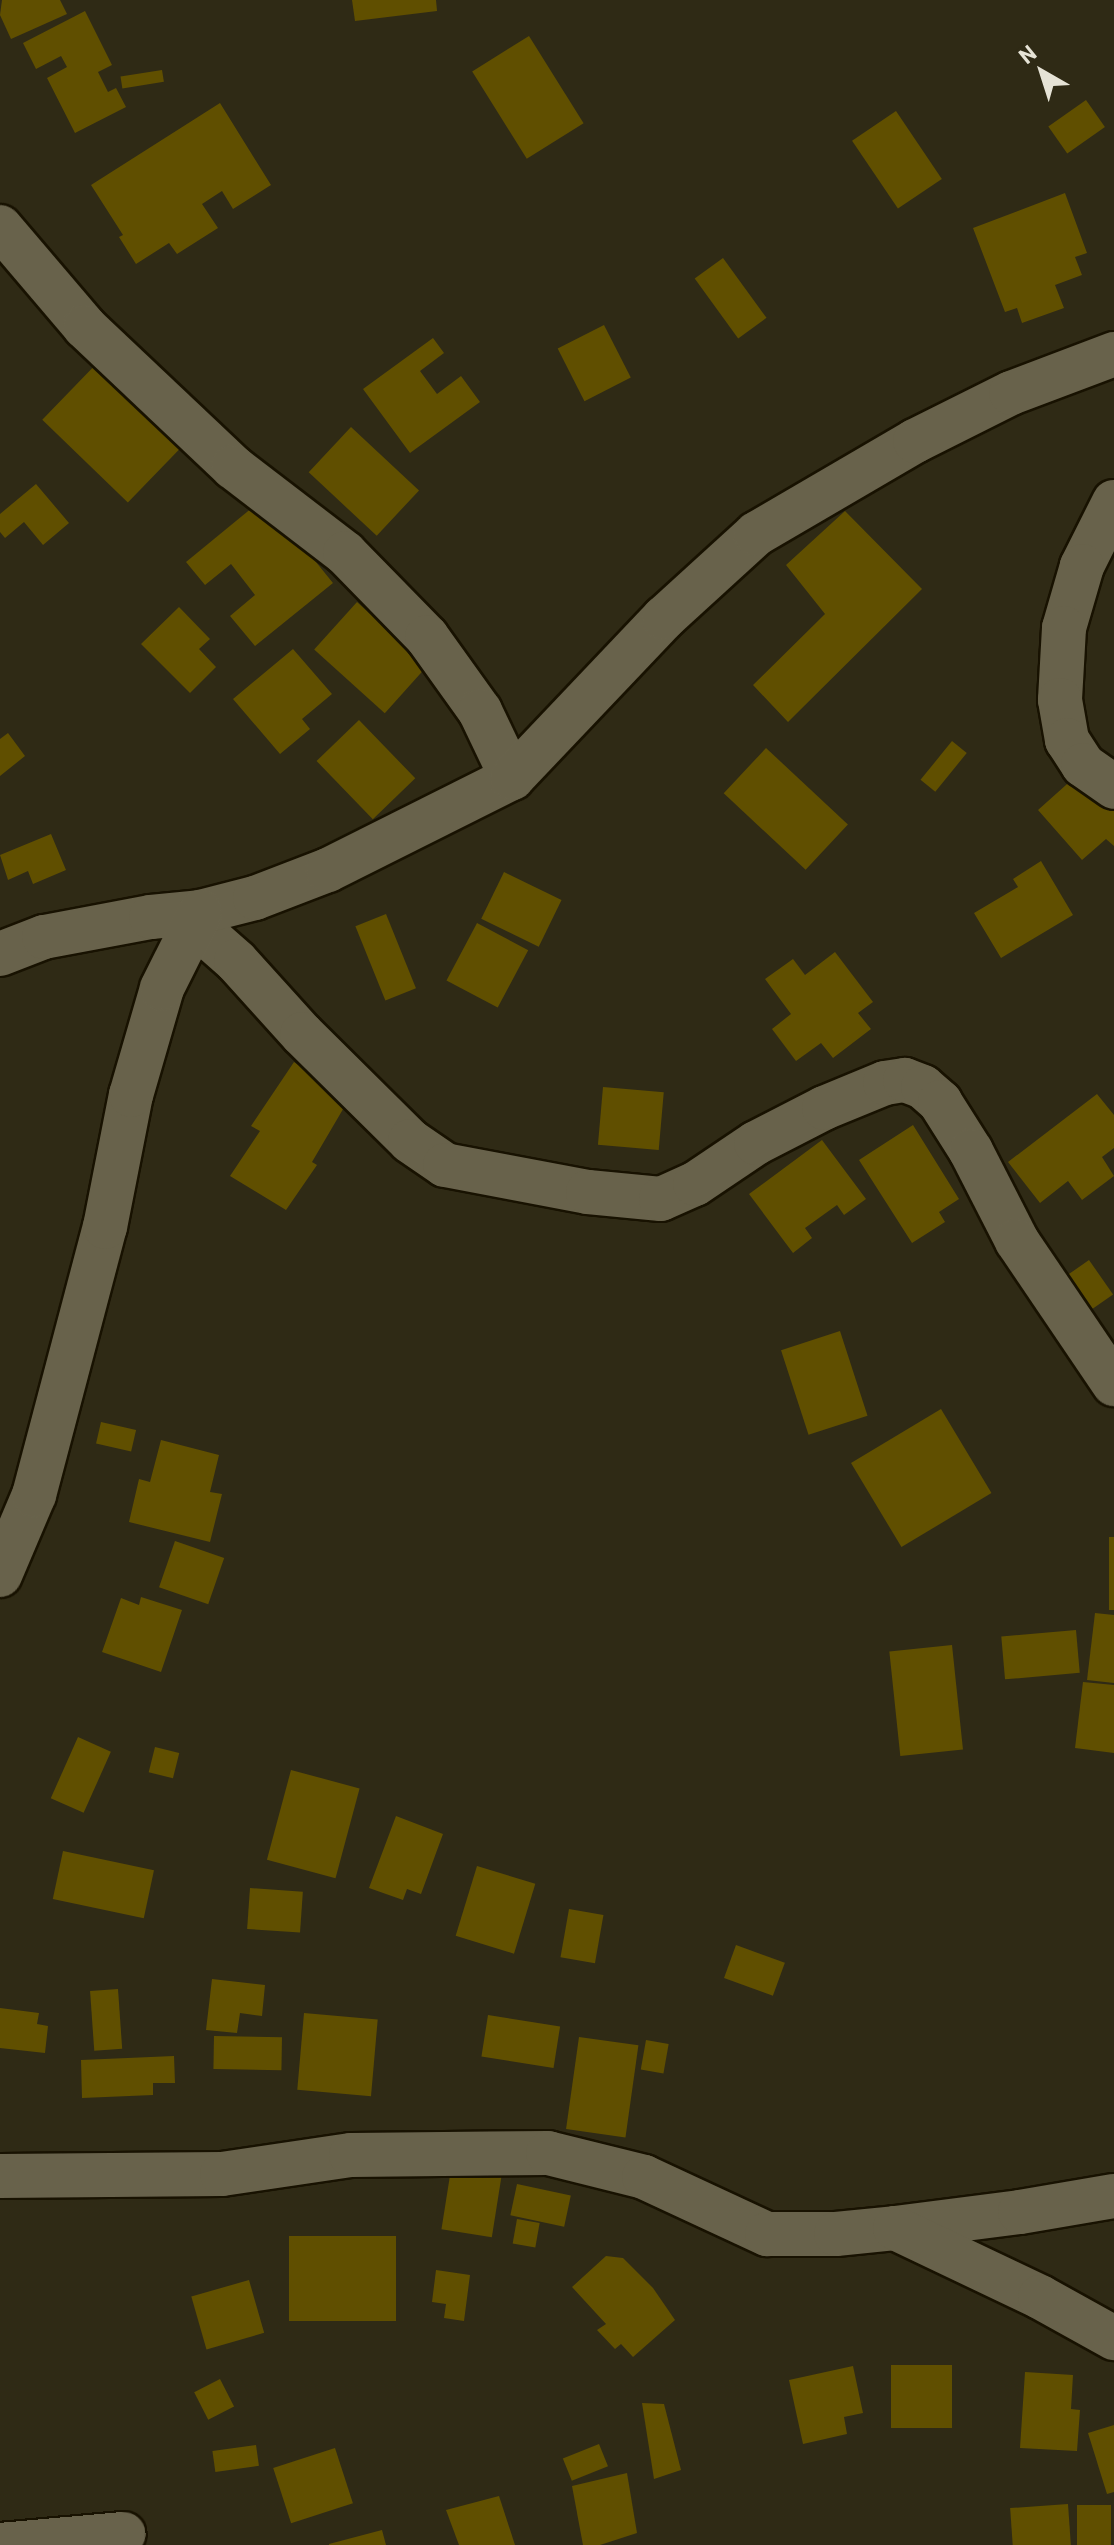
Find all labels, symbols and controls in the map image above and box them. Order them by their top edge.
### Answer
north arrow [1002,32,1082,112]
text: N [1013,39,1041,68]

